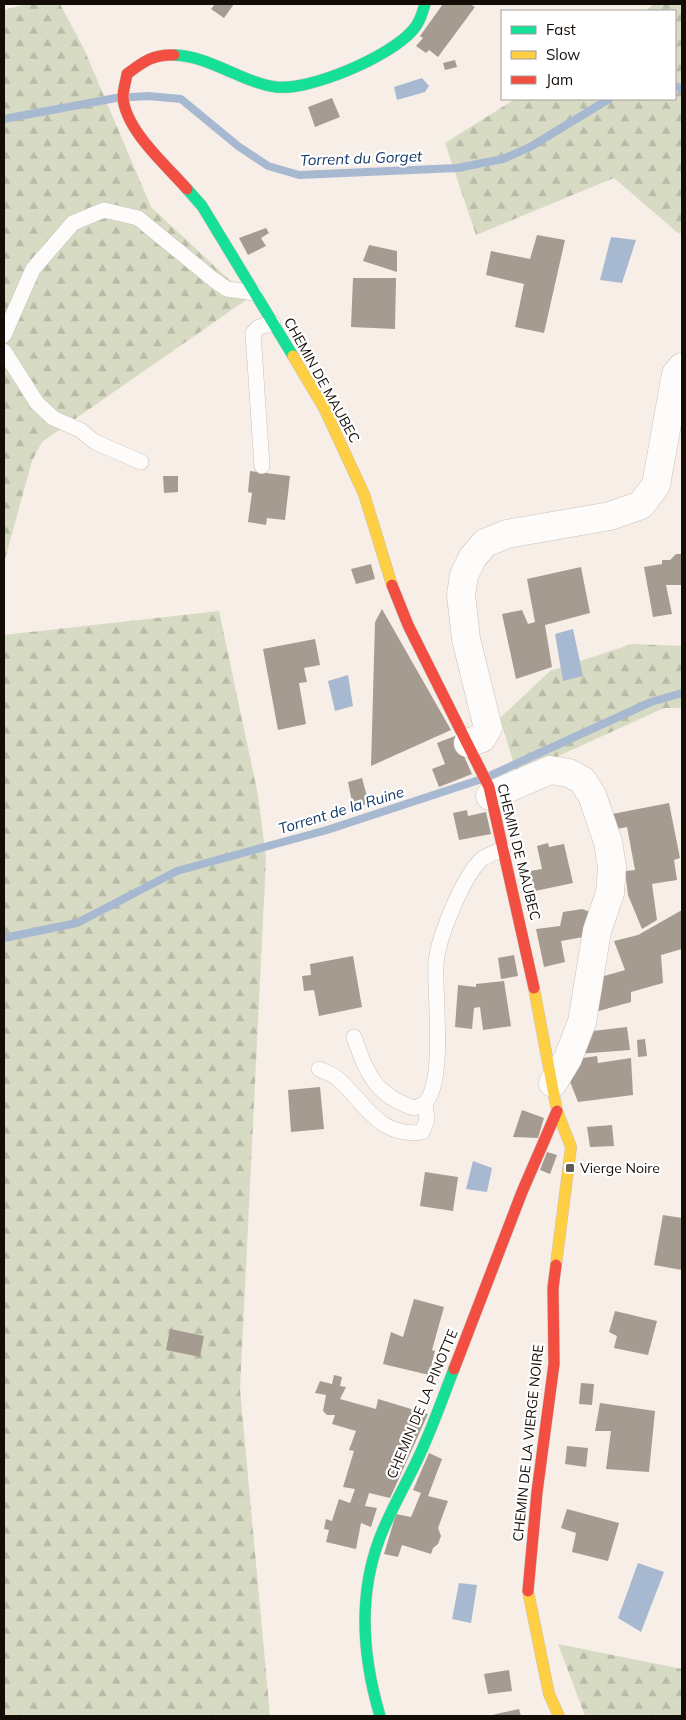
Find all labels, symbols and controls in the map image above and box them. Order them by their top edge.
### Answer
legend [501,10,676,100]
text: Fast [546,20,576,39]
text: Slow [546,45,580,64]
text: Jam [546,70,573,89]
water label: Torrent du Gorget [300,146,423,170]
street label: CHEMIN DE MAUBEC [280,314,364,446]
water label: Torrent de la Ruine [276,782,406,838]
street label: CHEMIN DE MAUBEC [493,782,545,922]
place label: Vierge Noire [580,1159,660,1177]
marker: Vierge Noire [564,1162,576,1174]
street label: CHEMIN DE LA PINOTTE [382,1327,462,1481]
street label: CHEMIN DE LA VIERGE NOIRE [509,1344,547,1542]

